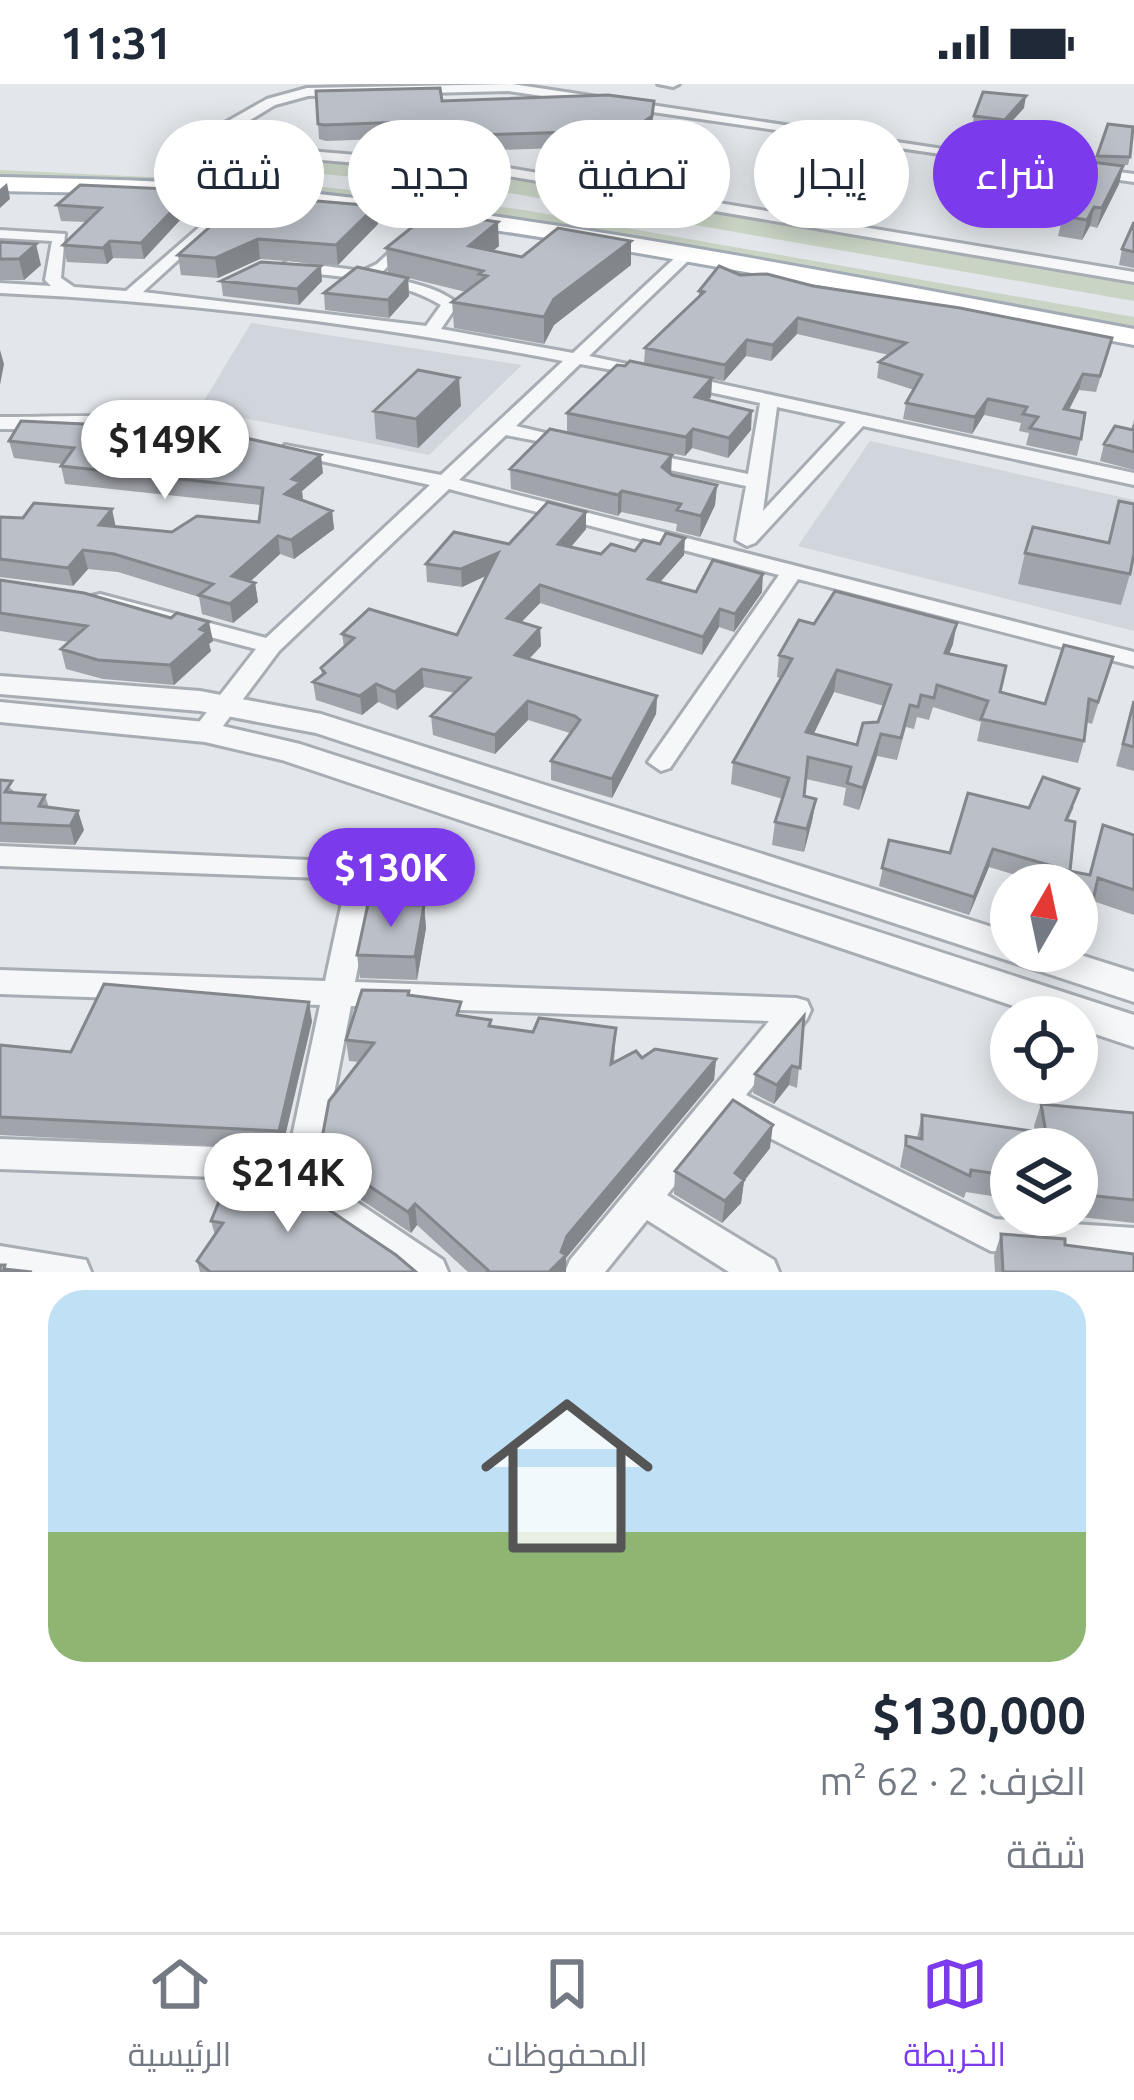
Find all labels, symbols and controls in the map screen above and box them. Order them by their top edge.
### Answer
text: 11:31 [60,17,173,68]
chip: شقة [154,120,324,228]
chip: جديد [348,120,511,228]
chip: تصفية [535,120,730,228]
chip: إيجار [754,120,909,228]
chip: شراء [933,120,1098,228]
pin: $149K [81,400,249,502]
text: $149K [108,417,222,460]
pin: $130K [307,828,475,930]
text: $130K [334,845,448,888]
north arrow [990,864,1098,972]
map controls [990,864,1098,1236]
button: locate [990,996,1098,1104]
button: layers [990,1128,1098,1236]
pin: $214K [204,1133,372,1235]
text: $214K [231,1150,345,1193]
icon: home [459,1368,675,1584]
text: $130,000 [872,1686,1086,1744]
text: الغرف: 2 · 62 m² [819,1759,1086,1802]
text: شقة [1006,1832,1086,1875]
tab: الرئيسية [128,1951,231,2085]
tab: المحفوظات [487,1951,648,2085]
tab: الخريطة [903,1951,1006,2085]

